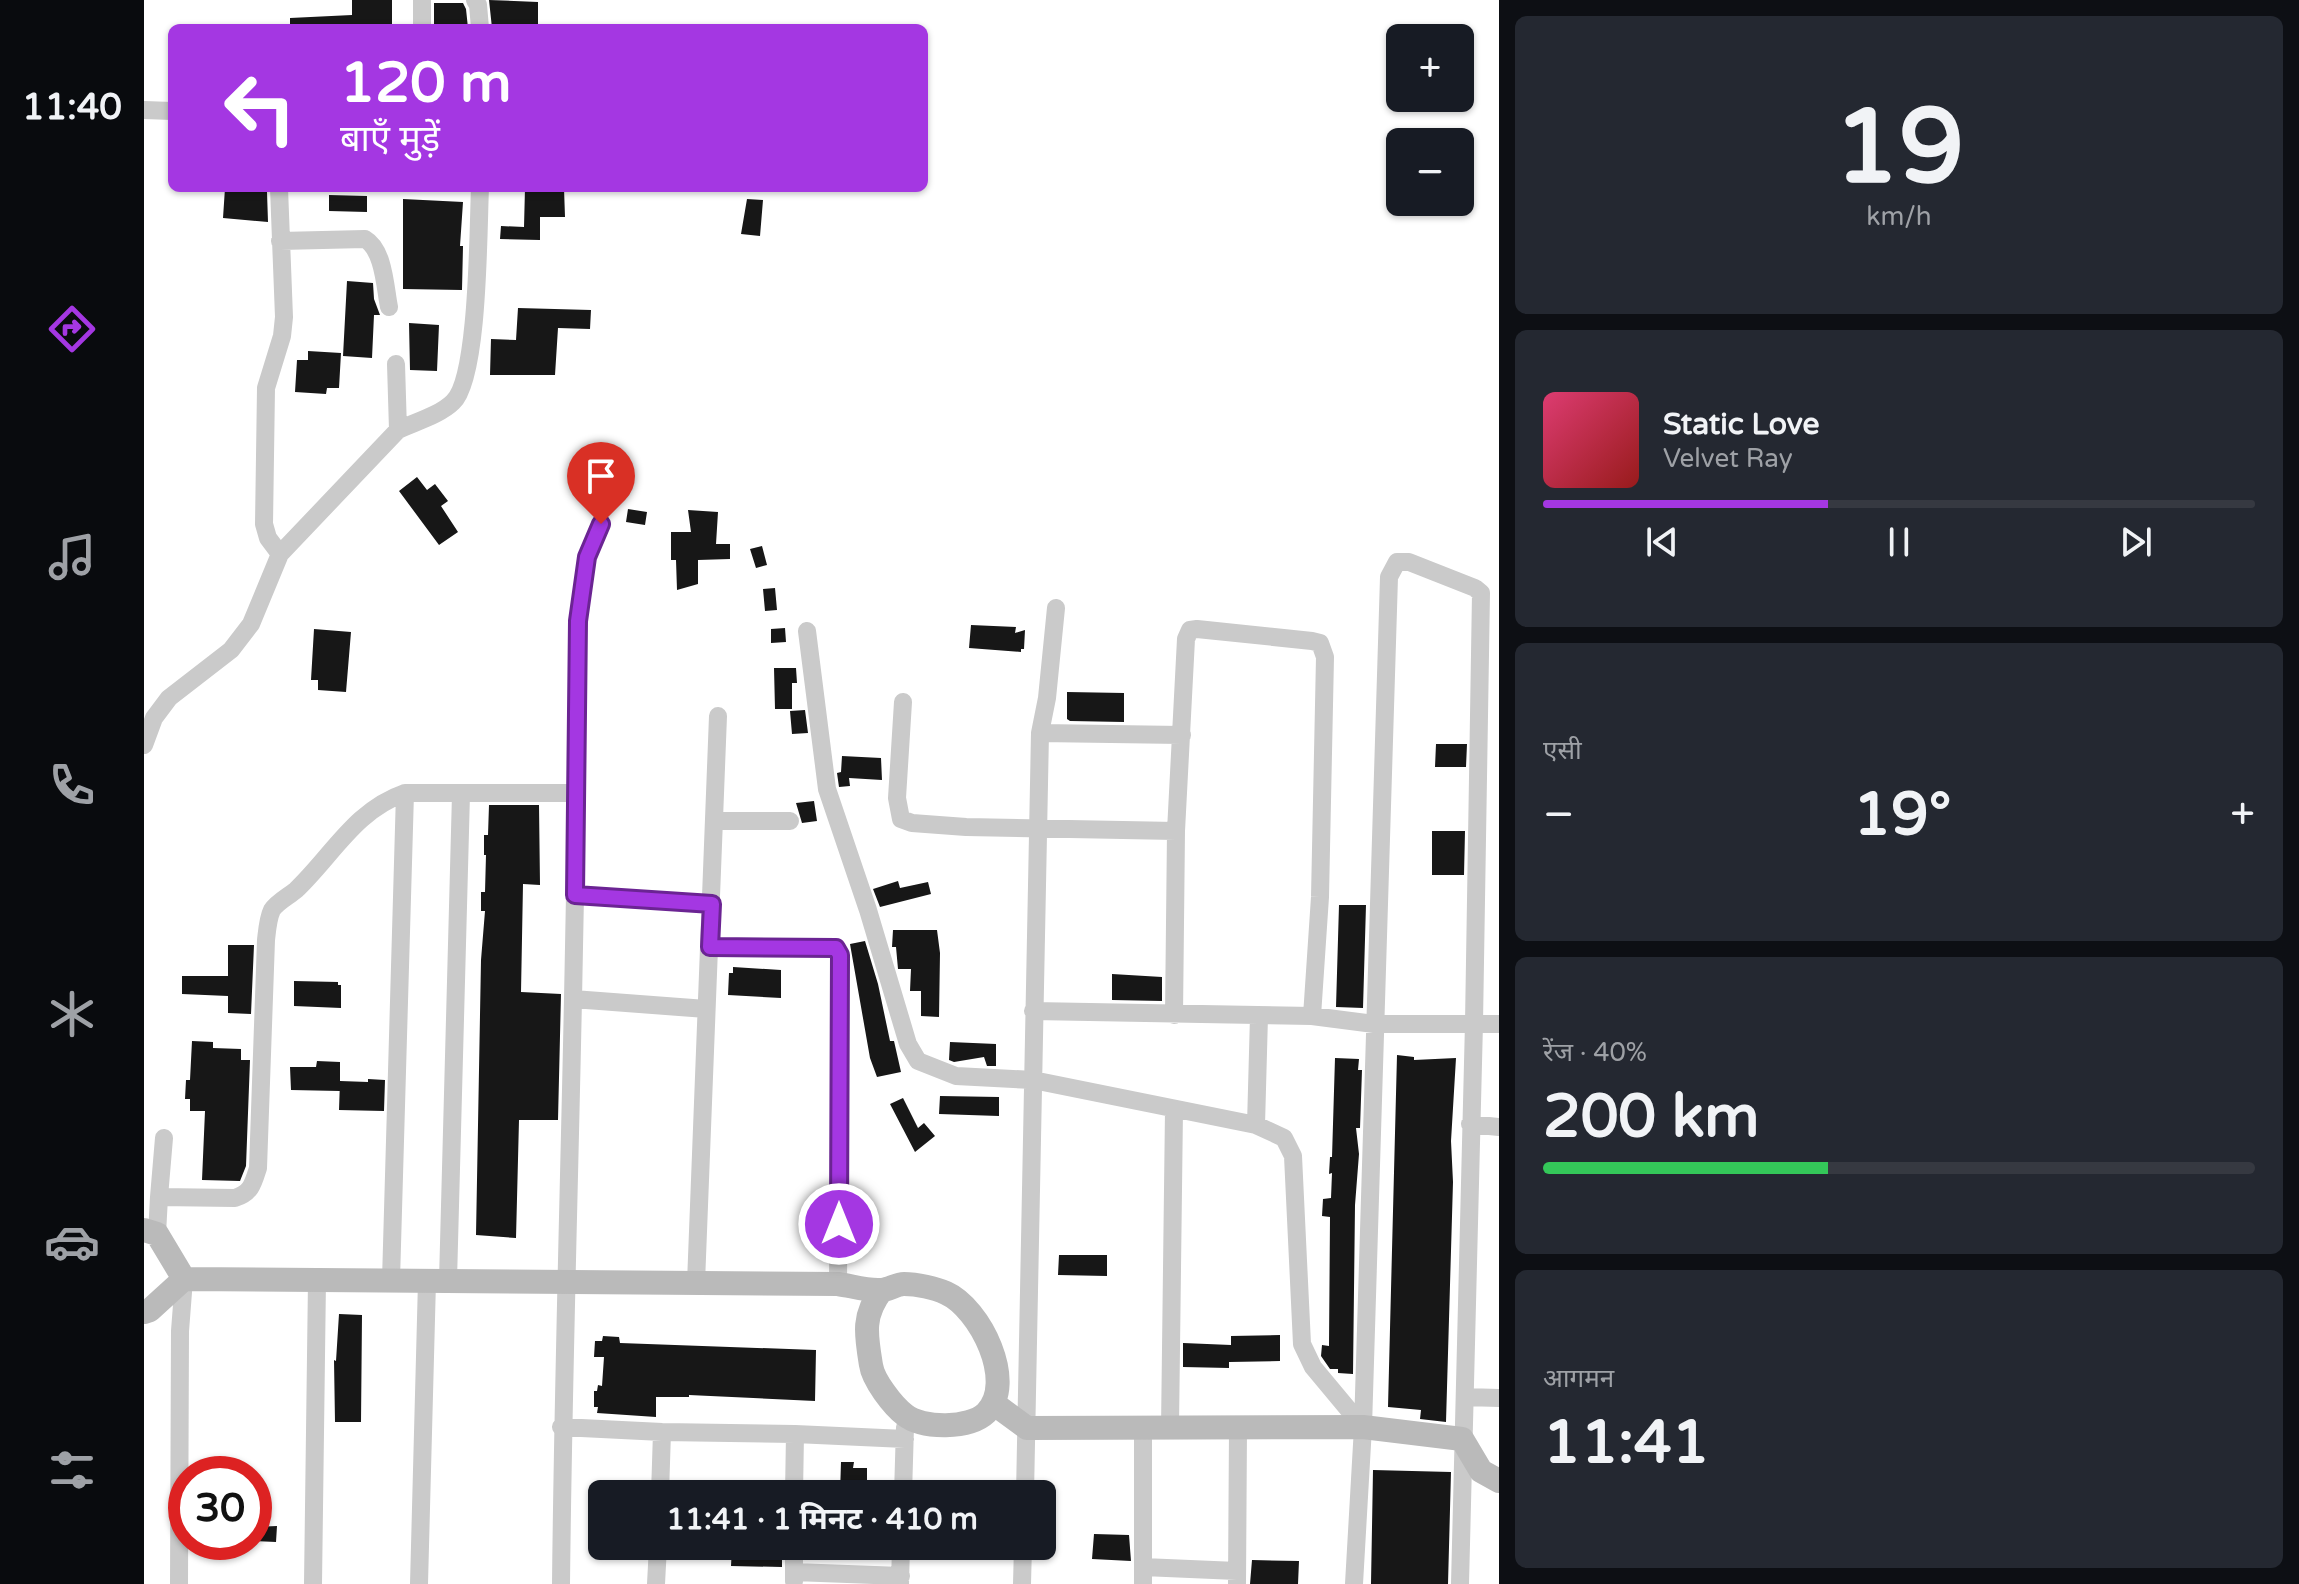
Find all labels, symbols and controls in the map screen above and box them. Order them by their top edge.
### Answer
map controls [1386,24,1474,216]
button: + [1386,24,1474,112]
text: 120 m [340,50,511,117]
icon: left [208,56,312,160]
text: 11:40 [22,86,122,129]
text: 19 [1834,86,1964,211]
text: बाएँ मुड़ें [340,118,440,161]
button: − [1386,128,1474,216]
text: km/h [1866,201,1932,232]
icon: directions [44,301,100,357]
text: Static Love [1663,406,1819,443]
pin [567,442,635,524]
text: Velvet Ray [1663,443,1793,474]
icon: arrive [579,454,623,498]
icon: previous [1640,520,1684,564]
icon: pause [1877,520,1921,564]
icon: next [2114,520,2158,564]
icon: music [44,529,100,585]
text: एसी [1543,735,1582,766]
icon: phone [44,757,100,813]
text: 19° [1853,779,1951,851]
text: − [1543,789,1574,842]
text: + [2230,789,2255,842]
icon: climate [44,986,100,1042]
text: रेंज · 40% [1543,1037,1647,1068]
text: 200 km [1543,1081,1759,1153]
position arrow [797,1182,881,1266]
icon: car [44,1214,100,1270]
text: आगमन [1543,1363,1614,1394]
text: 11:41 [1543,1407,1709,1479]
icon: filters [44,1442,100,1498]
speed limit sign: 30 [168,1456,272,1560]
text: 11:41 · 1 मिनट · 410 m [666,1501,978,1538]

